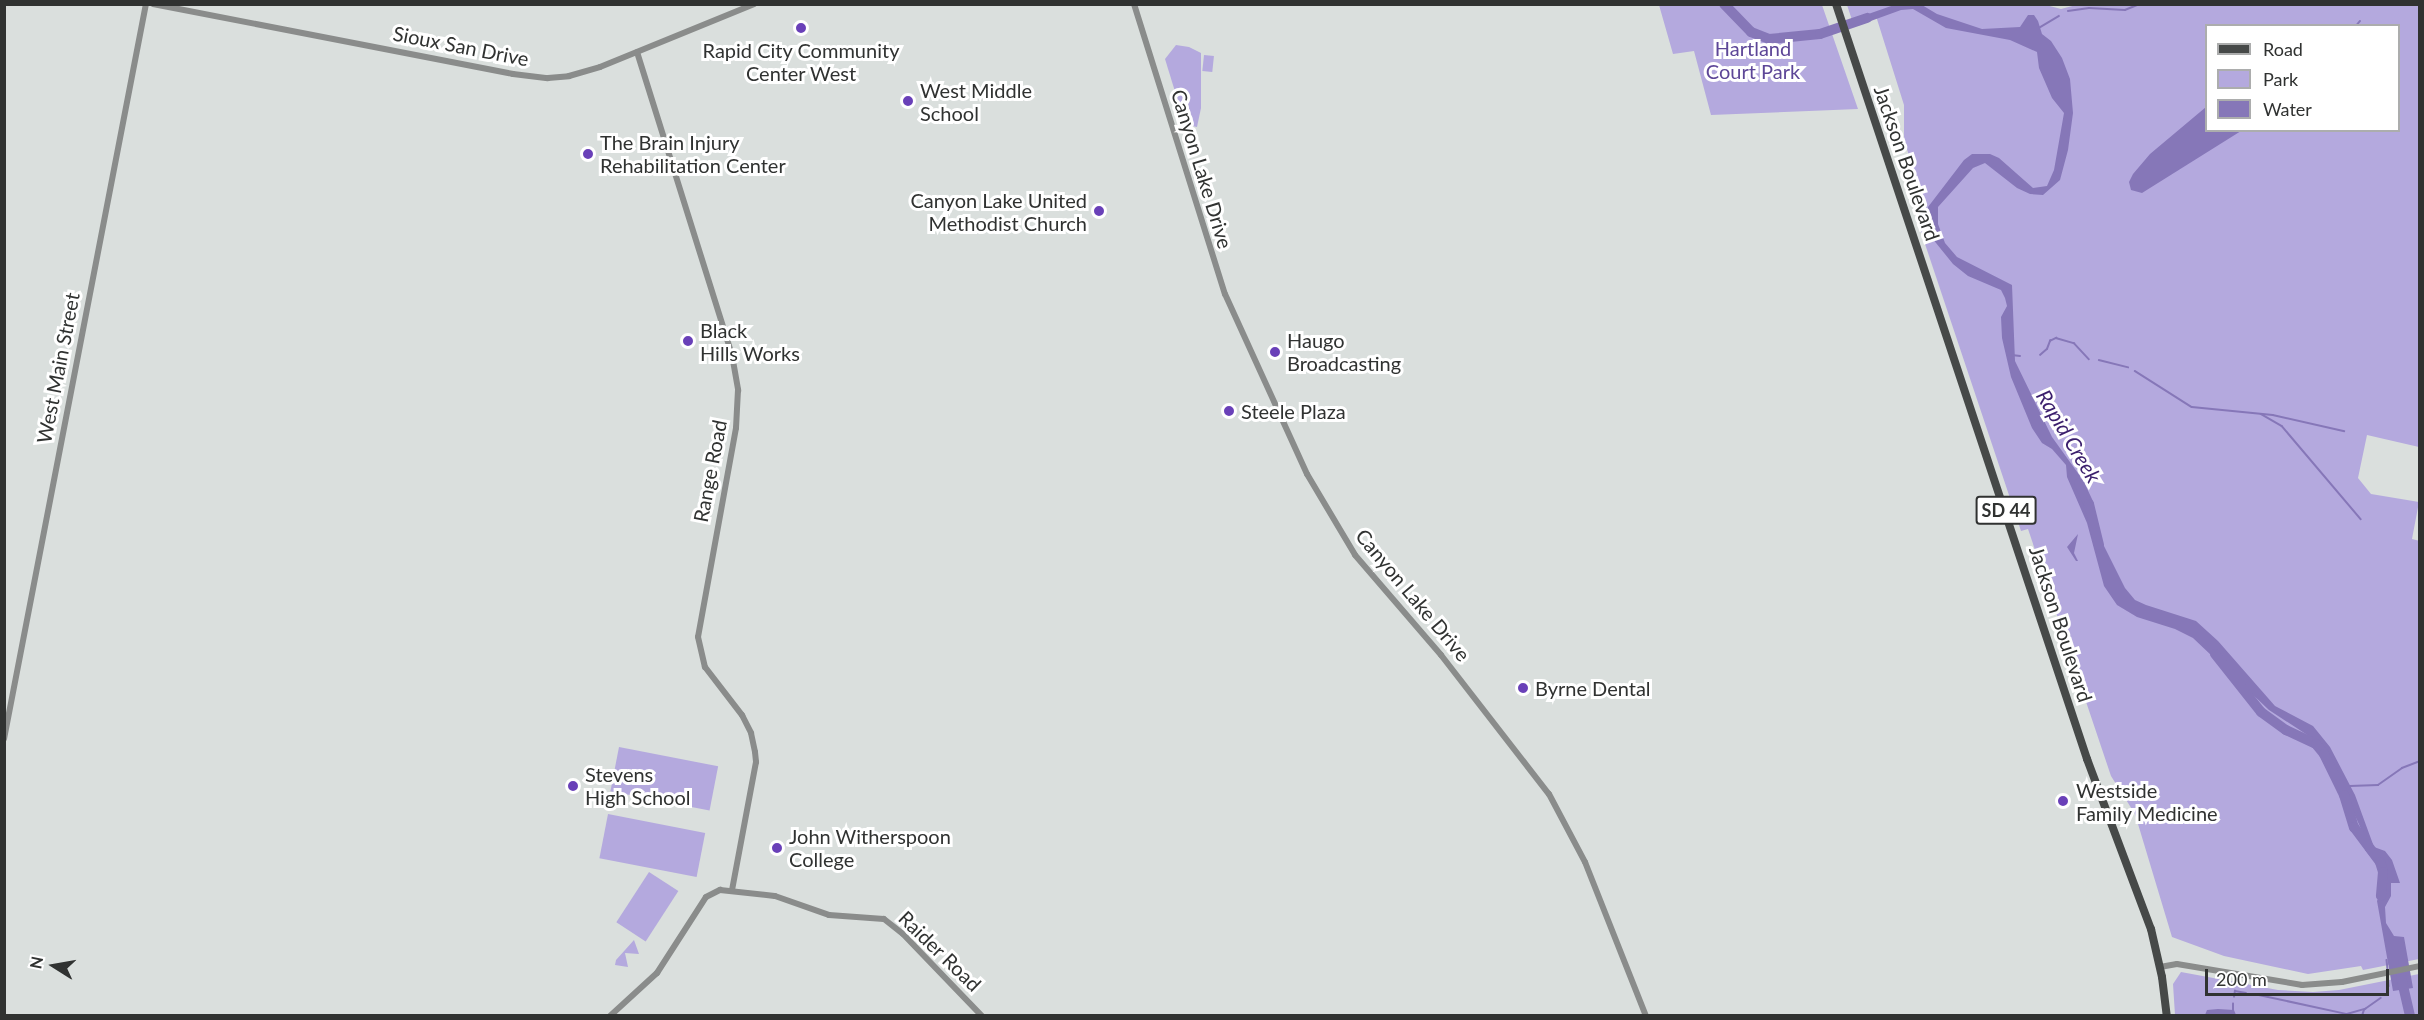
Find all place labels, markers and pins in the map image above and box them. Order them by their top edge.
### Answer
marker: Rapid City Community Center West [794,21,808,35]
place label: Rapid City Community Center West [702,38,900,85]
place label: West Middle School [920,78,1032,125]
marker: West Middle School [901,94,915,108]
place label: The Brain Injury Rehabilitation Center [600,130,786,177]
marker: The Brain Injury Rehabilitation Center [581,147,595,161]
place label: Canyon Lake United Methodist Church [910,188,1087,235]
marker: Canyon Lake United Methodist Church [1092,204,1106,218]
place label: Black Hills Works [700,318,800,365]
place label: Haugo Broadcasting [1287,328,1401,375]
marker: Black Hills Works [681,334,695,348]
marker: Haugo Broadcasting [1268,345,1282,359]
place label: Steele Plaza [1241,399,1346,423]
marker: Steele Plaza [1222,404,1236,418]
place label: Byrne Dental [1535,676,1651,700]
marker: Byrne Dental [1516,681,1530,695]
place label: Stevens High School [585,762,690,809]
place label: Westside Family Medicine [2076,778,2218,825]
marker: Stevens High School [566,779,580,793]
marker: Westside Family Medicine [2054,792,2072,810]
place label: John Witherspoon College [789,825,951,872]
marker: John Witherspoon College [770,841,784,855]

